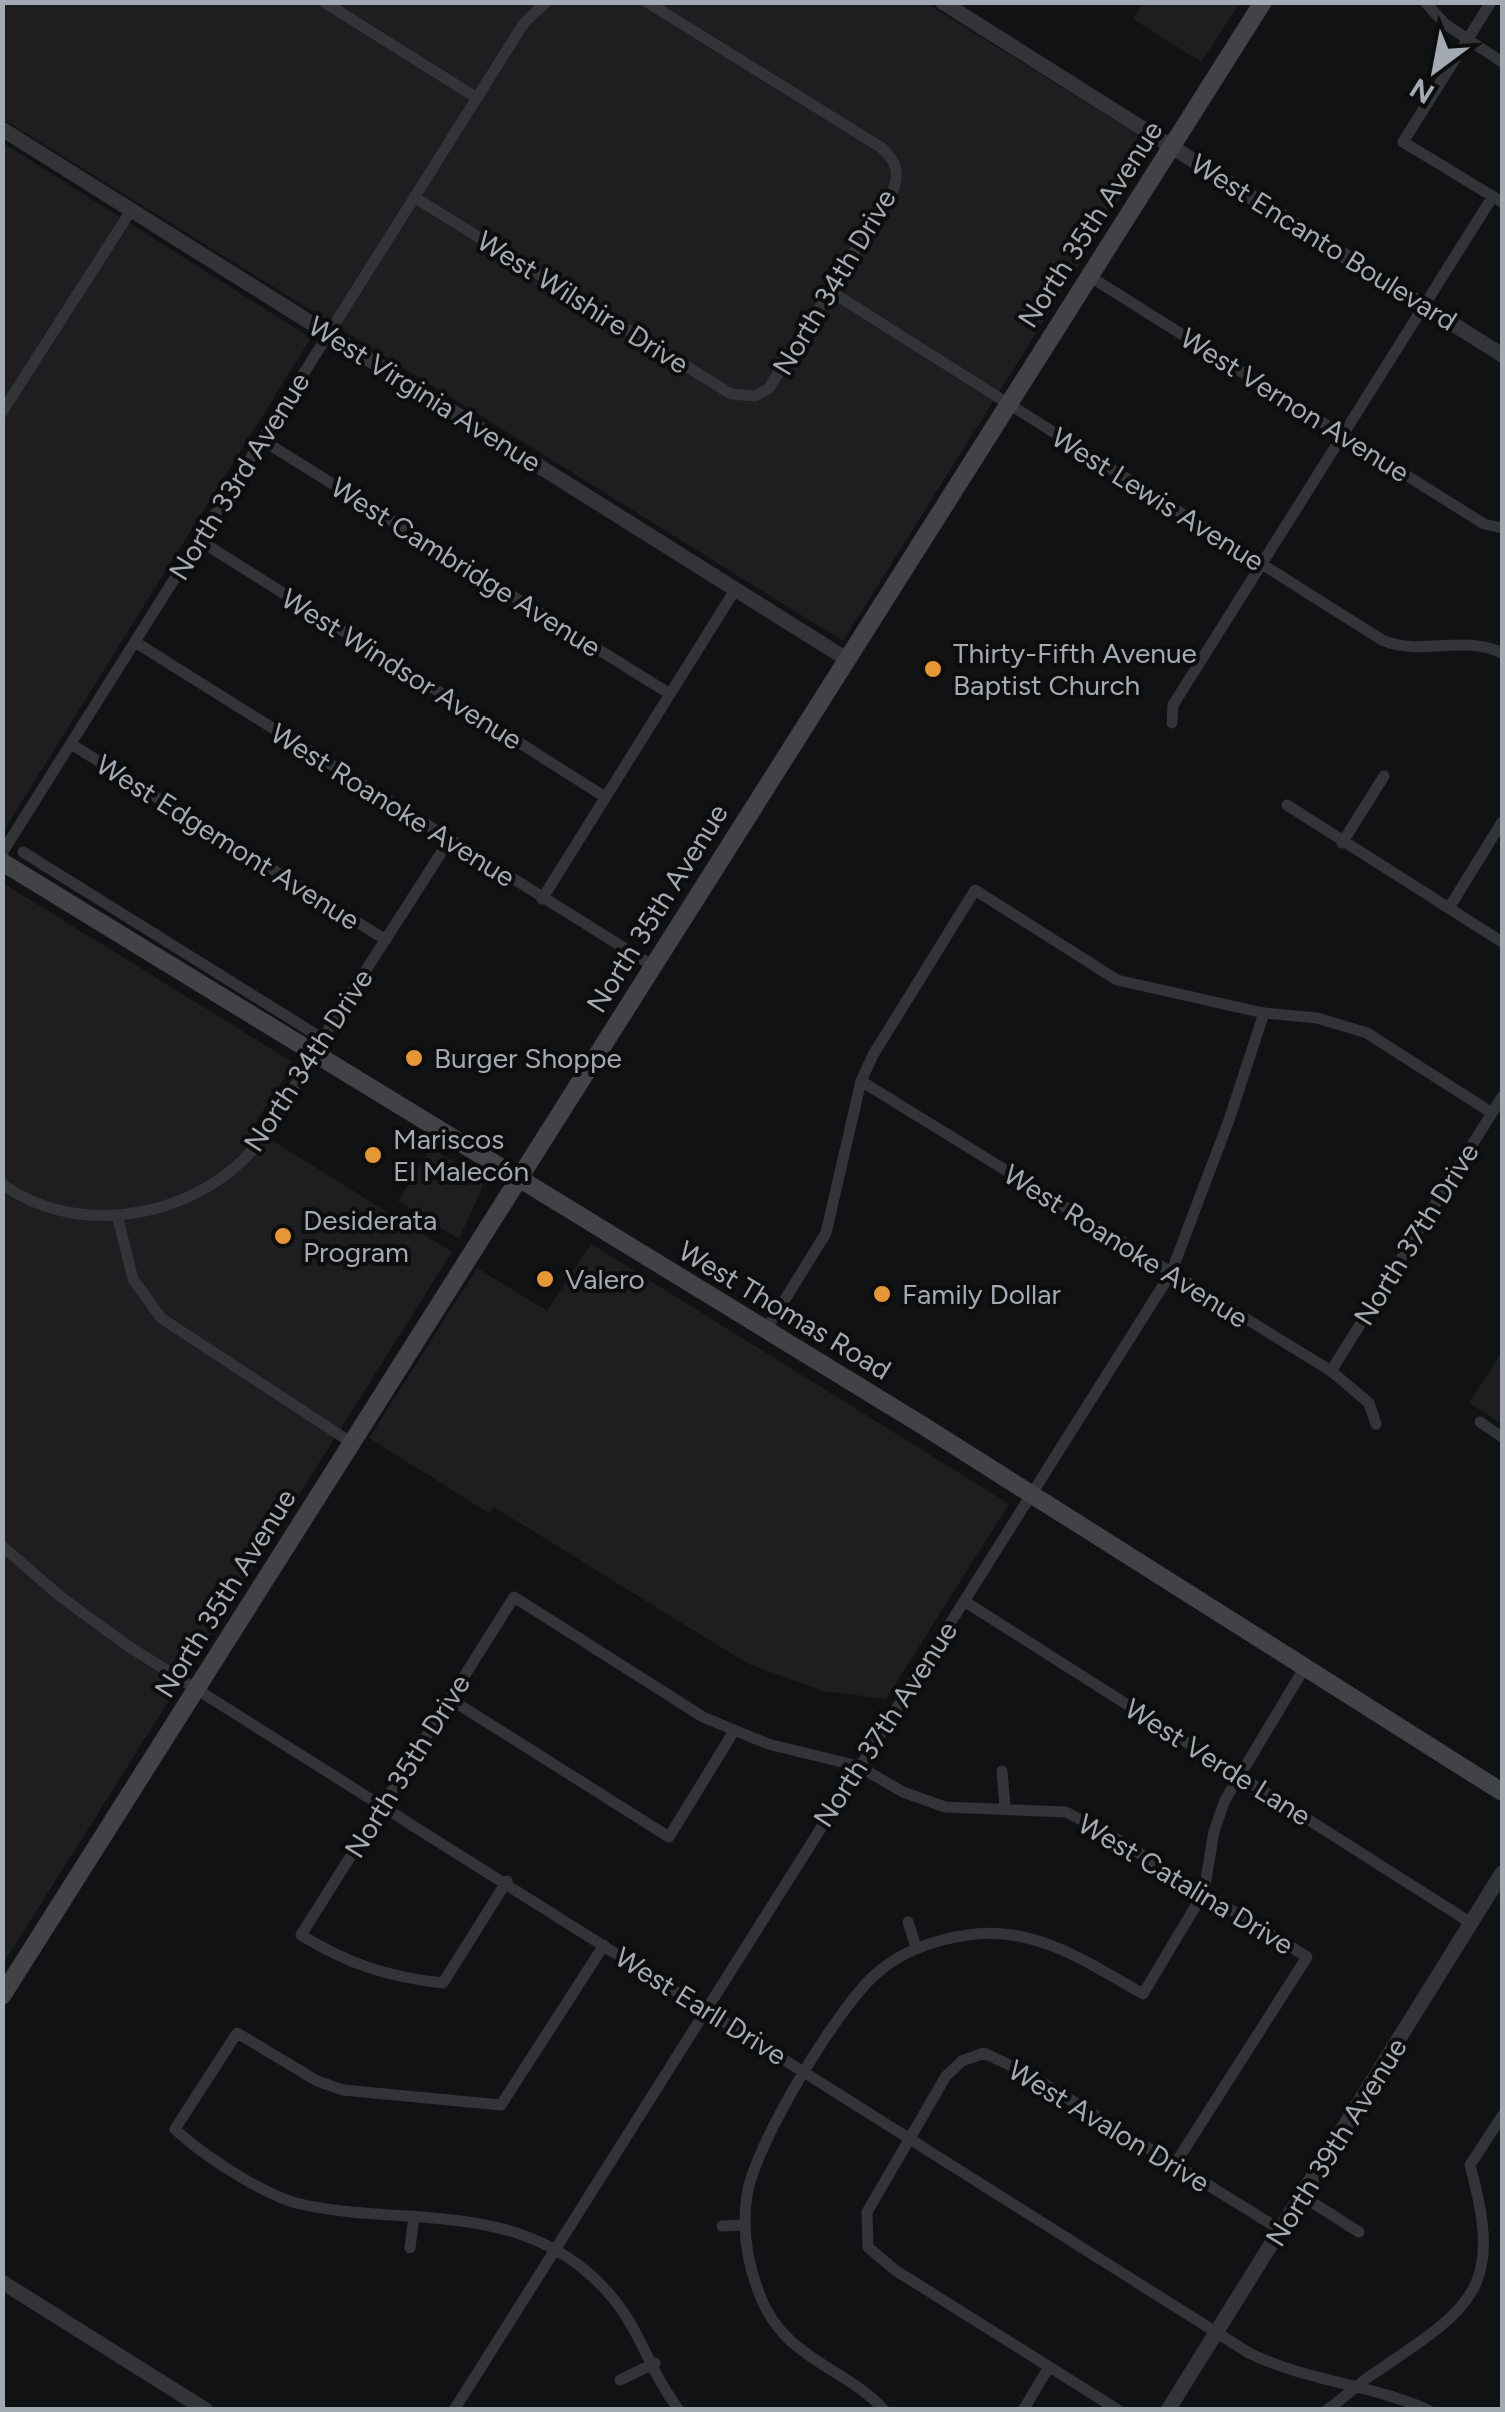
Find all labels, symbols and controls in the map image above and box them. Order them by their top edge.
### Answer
north arrow [1385,20,1485,120]
text: N [1404,71,1440,111]
street label: North 35th Avenue [1010,114,1170,334]
street label: West Encanto Boulevard [1185,146,1463,338]
street label: North 34th Drive [765,183,903,381]
street label: West Wilshire Drive [471,223,695,381]
street label: West Virginia Avenue [302,309,548,479]
street label: West Vernon Avenue [1174,321,1416,489]
street label: North 33rd Avenue [161,366,317,586]
street label: West Lewis Avenue [1045,420,1271,578]
street label: West Cambridge Avenue [325,470,607,664]
street label: West Windsor Avenue [275,581,529,757]
place label: Thirty-Fifth Avenue Baptist Church [953,636,1197,702]
marker: Thirty-Fifth Avenue Baptist Church [922,658,944,680]
street label: West Roanoke Avenue [265,716,521,894]
street label: West Edgemont Avenue [90,747,366,937]
street label: North 35th Avenue [579,797,735,1019]
street label: North 34th Drive [236,962,380,1158]
place label: Burger Shoppe [434,1041,622,1075]
marker: Burger Shoppe [403,1047,425,1069]
place label: Mariscos El Malecón [393,1122,529,1188]
street label: North 37th Drive [1346,1137,1486,1331]
marker: Mariscos El Malecón [362,1144,384,1166]
street label: West Roanoke Avenue [998,1157,1254,1335]
place label: Desiderata Program [303,1203,437,1269]
marker: Desiderata Program [272,1225,294,1247]
street label: West Thomas Road [673,1233,897,1387]
place label: Valero [565,1262,645,1296]
marker: Valero [534,1268,556,1290]
place label: Family Dollar [902,1277,1062,1311]
marker: Family Dollar [871,1283,893,1305]
street label: North 35th Avenue [147,1482,303,1704]
street label: North 37th Avenue [806,1615,964,1833]
street label: North 35th Drive [337,1668,477,1864]
street label: West Verde Lane [1119,1691,1317,1833]
street label: West Catalina Drive [1072,1806,1300,1962]
street label: West Earll Drive [609,1940,793,2072]
street label: North 39th Avenue [1258,2031,1414,2253]
street label: West Avalon Drive [1002,2053,1216,2199]

